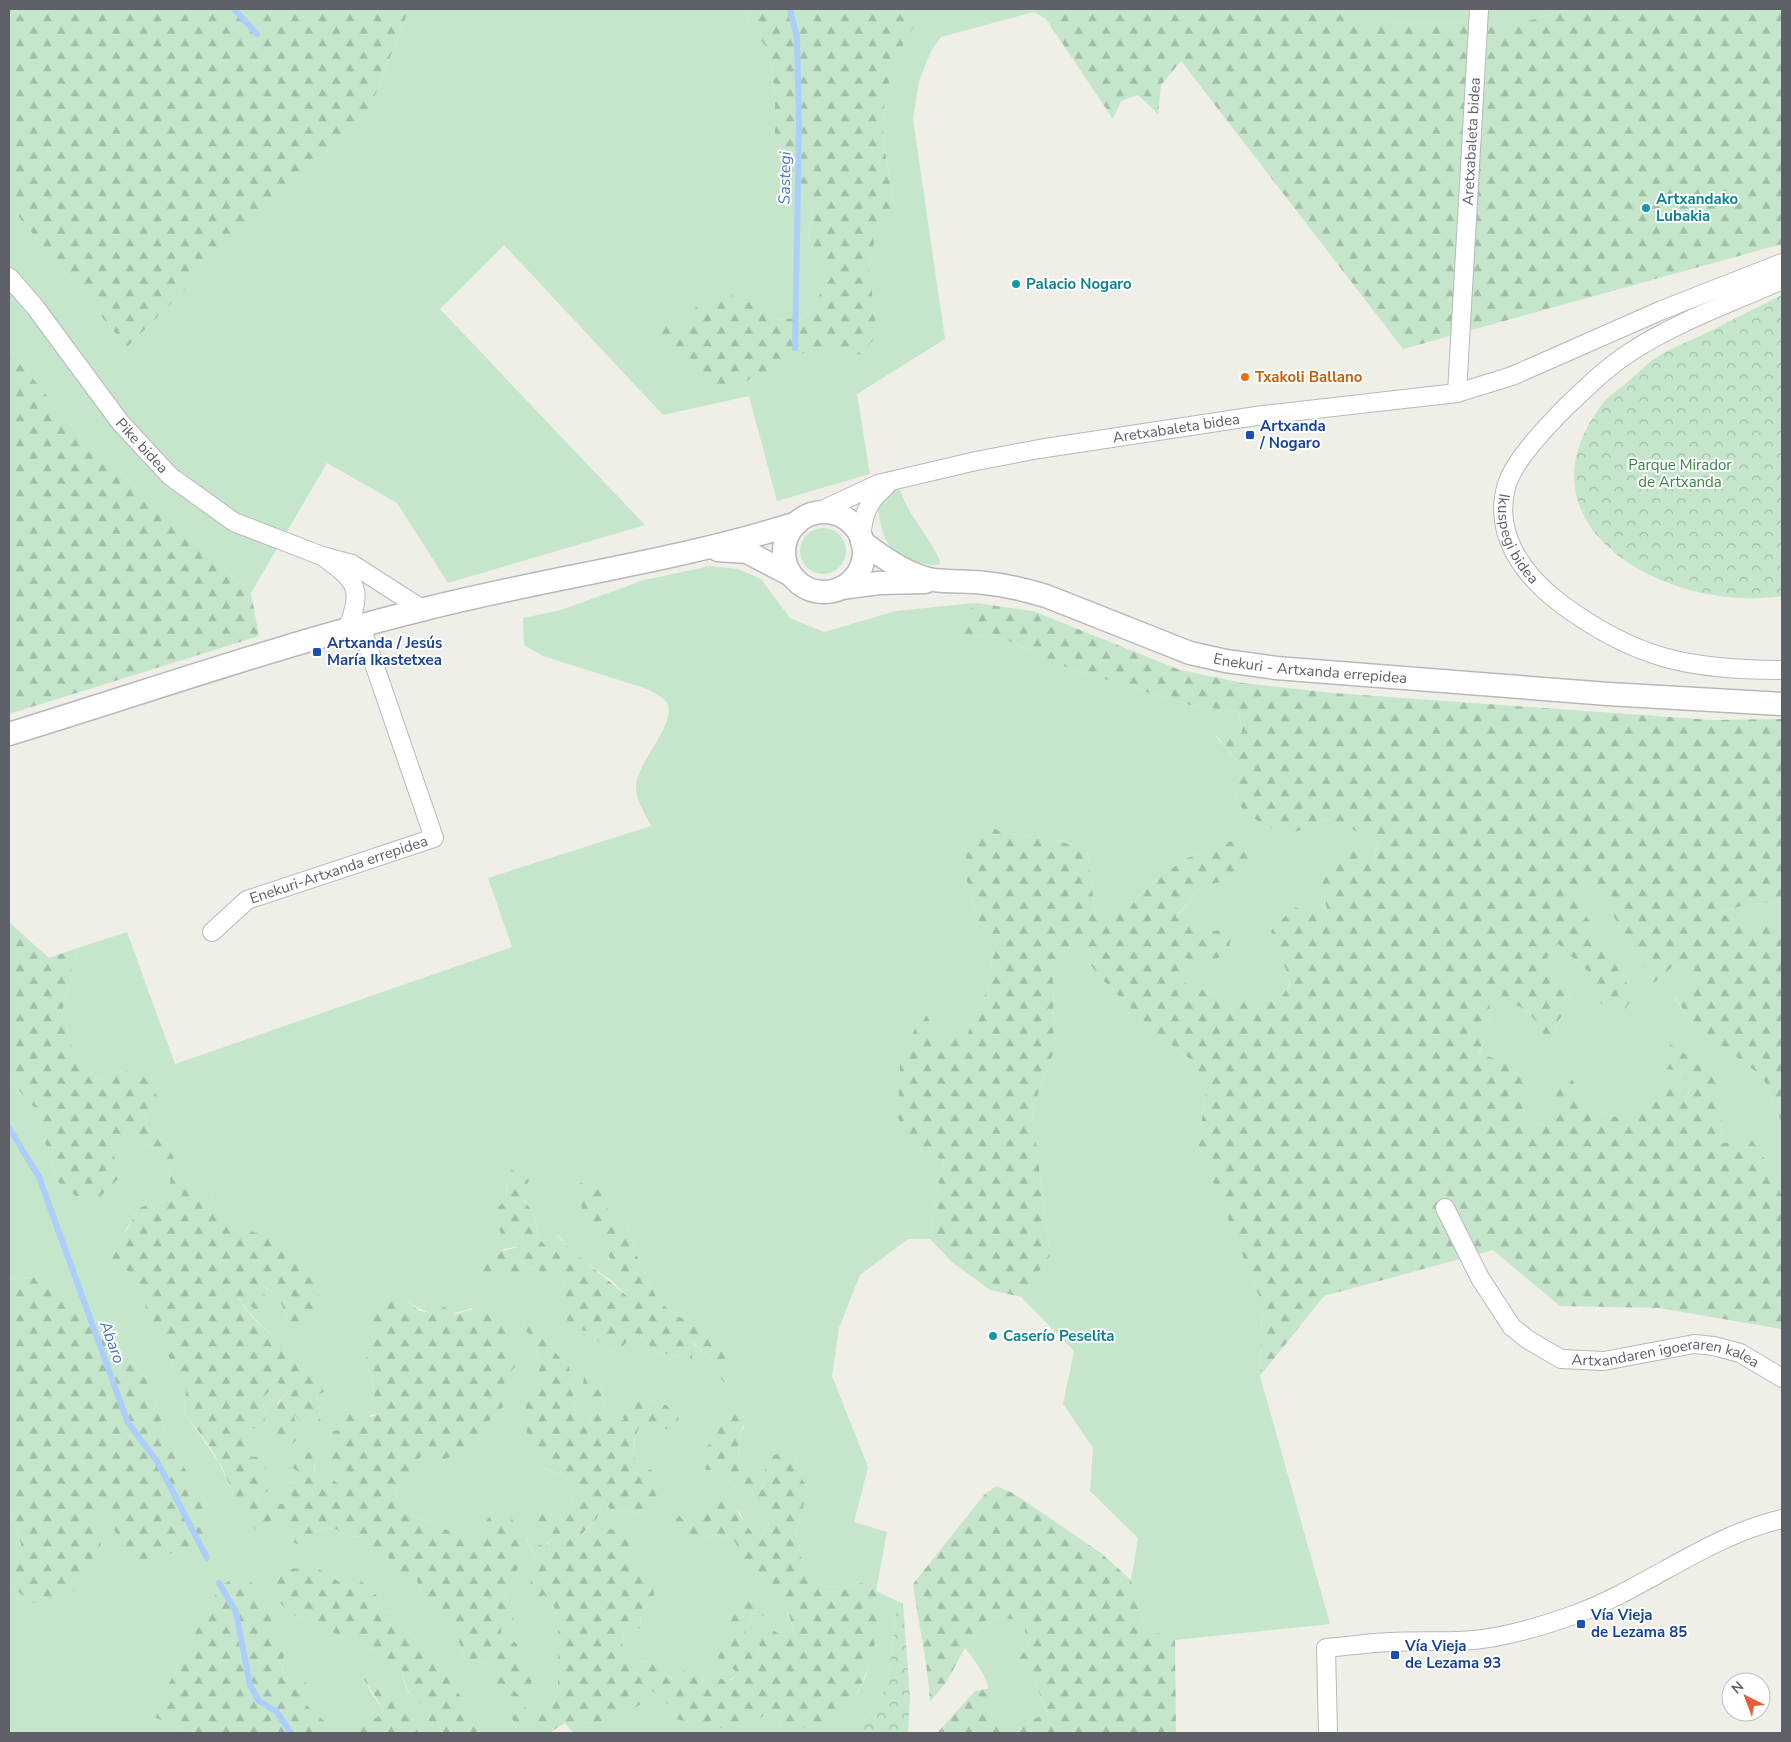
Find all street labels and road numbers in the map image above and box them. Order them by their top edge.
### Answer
street label: Aretxabaleta bidea [1458,77,1485,206]
street label: Aretxabaleta bidea [1111,409,1241,448]
street label: Pike bidea [111,414,173,478]
street label: Ikuspegi bidea [1493,492,1543,588]
street label: Enekuri - Artxanda errepidea [1211,648,1408,688]
street label: Enekuri-Artxanda errepidea [247,831,430,908]
street label: Artxandaren igoeraren kalea [1571,1334,1763,1372]

